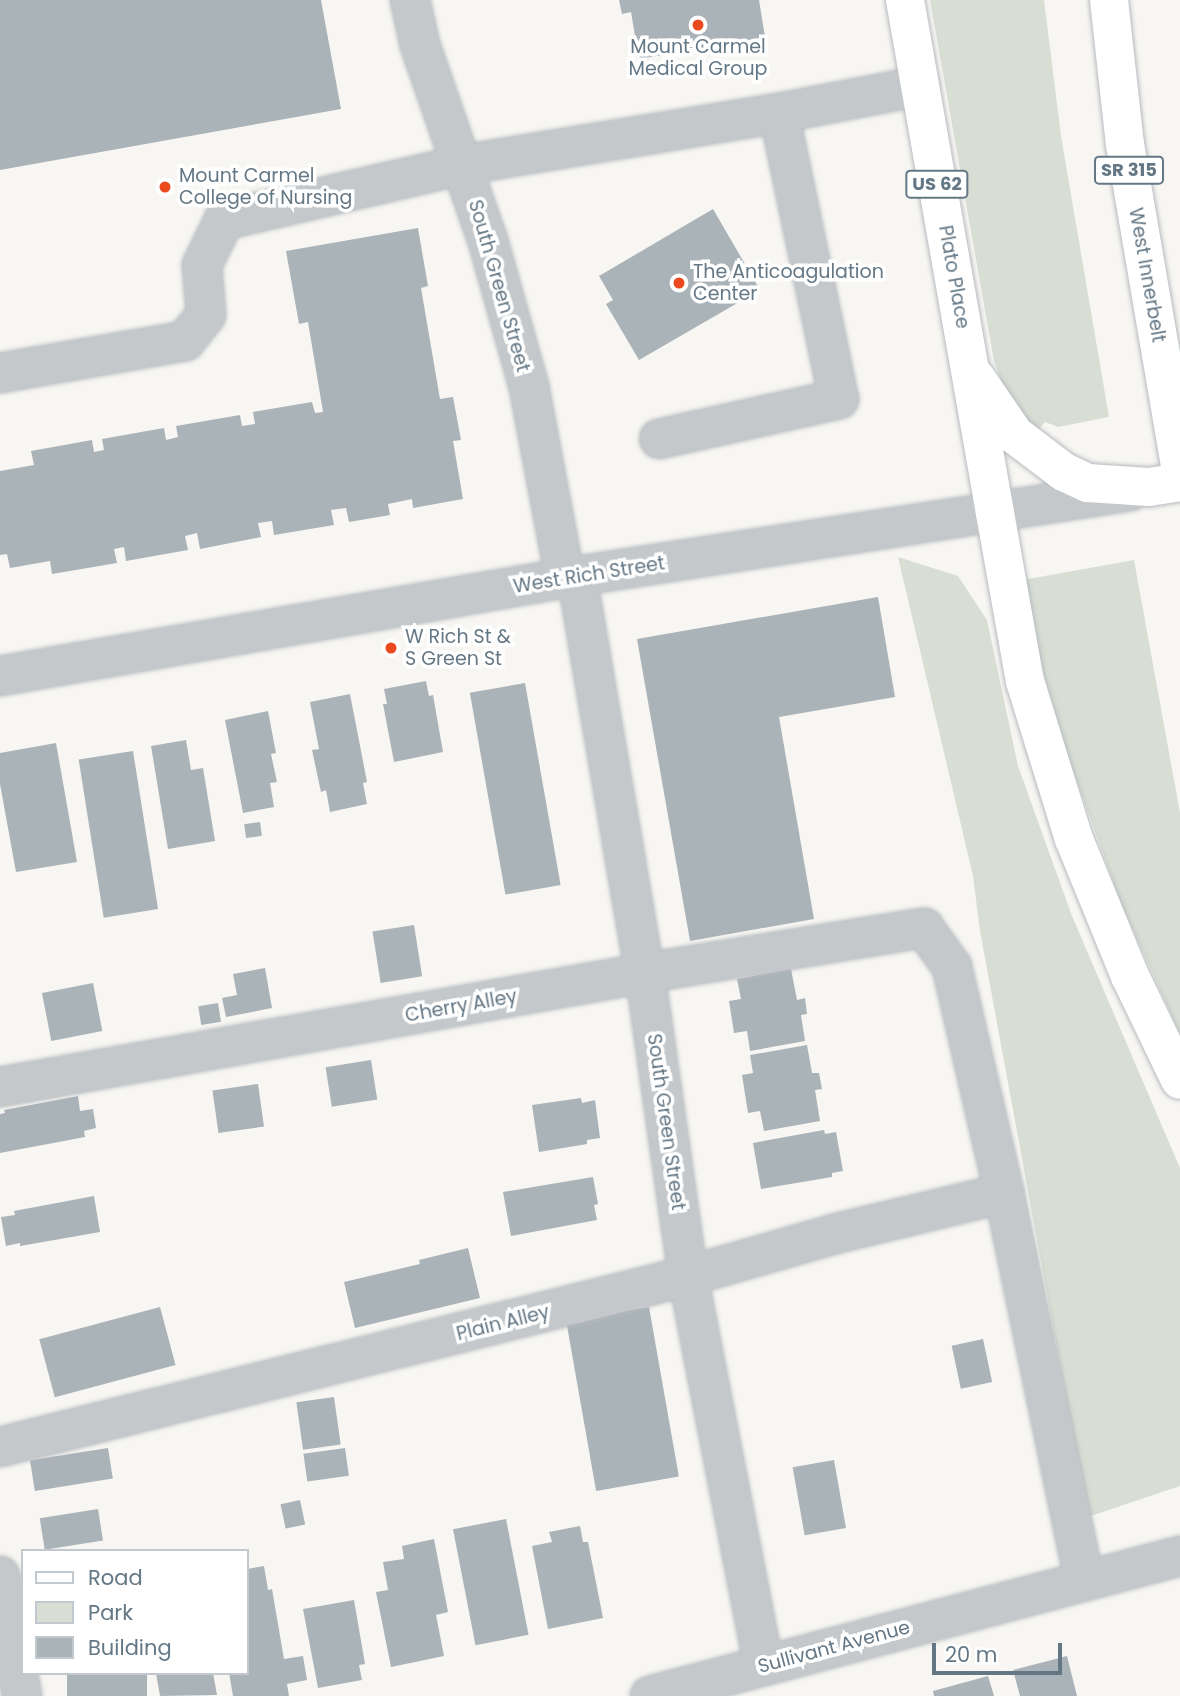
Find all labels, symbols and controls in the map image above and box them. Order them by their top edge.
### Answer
marker: Mount Carmel Medical Group [690,17,706,33]
place label: Mount Carmel Medical Group [629,36,767,80]
road number: SR 315 [1094,155,1164,184]
place label: Mount Carmel College of Nursing [179,165,352,209]
road number: US 62 [904,169,970,198]
marker: Mount Carmel College of Nursing [157,179,173,195]
street label: South Green Street [464,197,534,375]
street label: West Innerbelt [1124,206,1170,344]
street label: Plato Place [934,224,974,330]
place label: The Anticoagulation Center [693,261,884,305]
marker: The Anticoagulation Center [671,275,687,291]
street label: West Rich Street [512,552,666,598]
place label: W Rich St & S Green St [405,626,511,670]
marker: W Rich St & S Green St [383,640,399,656]
street label: Cherry Alley [403,985,519,1027]
street label: South Green Street [642,1032,690,1212]
street label: Plain Alley [454,1300,552,1346]
legend [21,1549,248,1675]
text: Road [88,1563,143,1592]
text: Park [88,1598,133,1627]
street label: Sullivant Avenue [756,1616,912,1678]
scale bar [935,1630,1064,1674]
text: Building [88,1633,172,1662]
text: 20 m [945,1640,998,1669]

